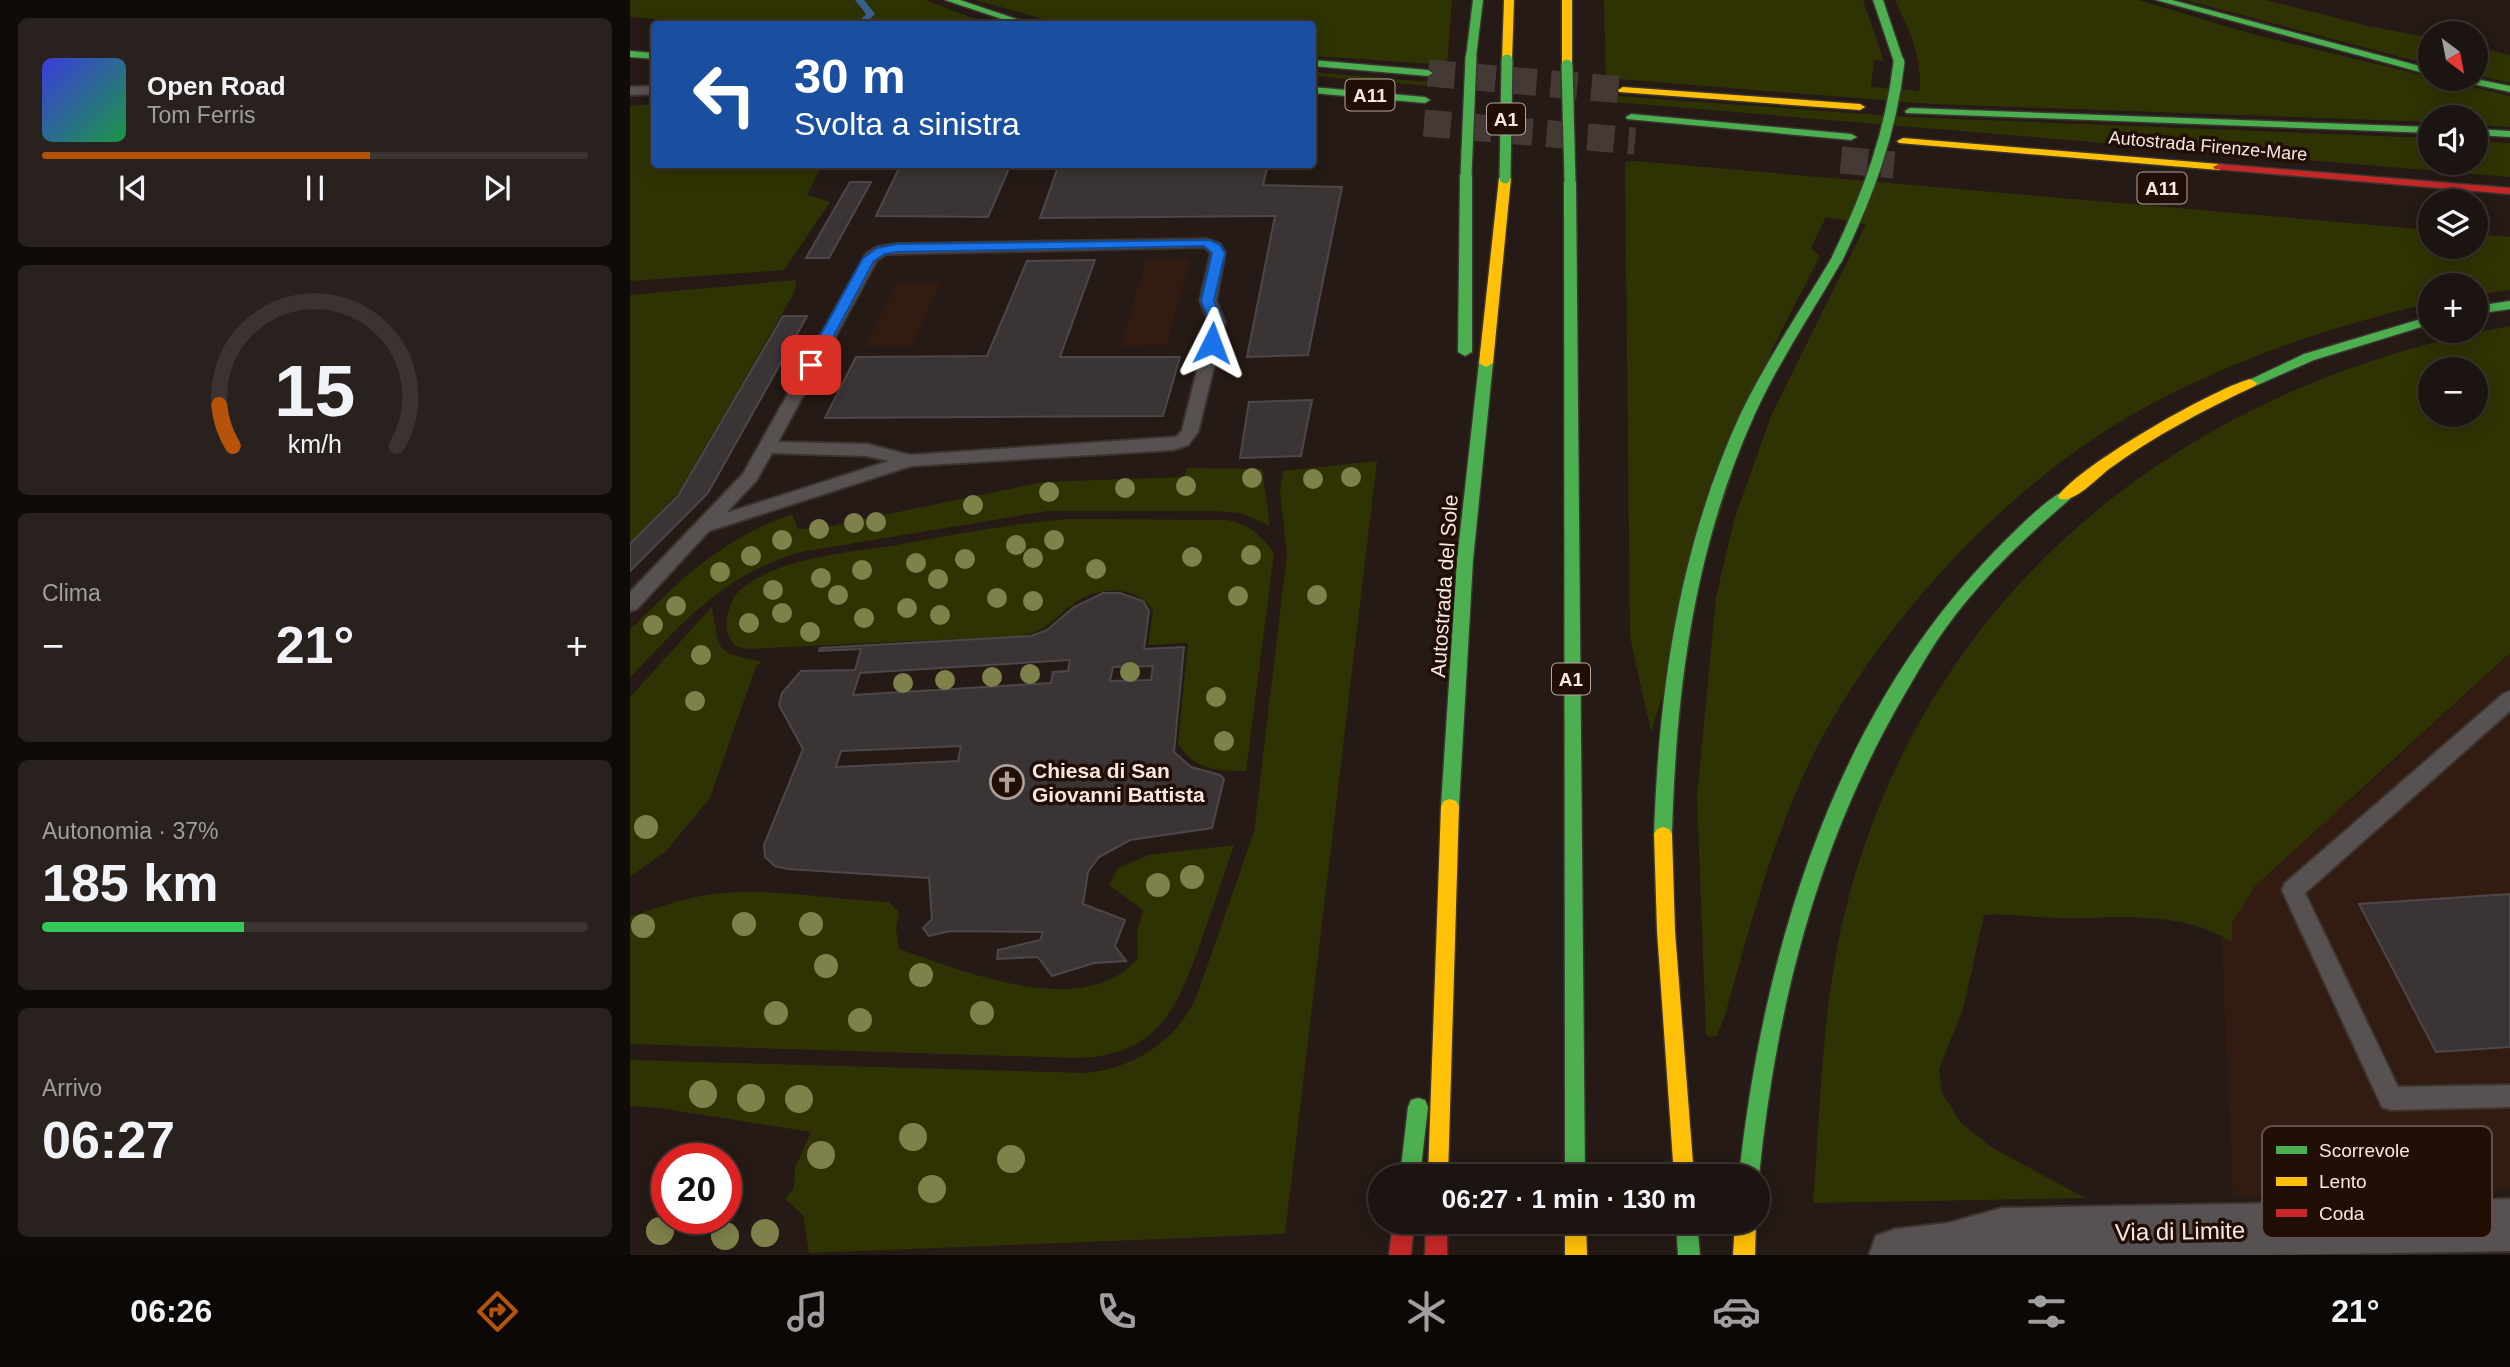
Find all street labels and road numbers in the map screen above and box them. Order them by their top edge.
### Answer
road number: A11 [1346,80,1394,110]
road number: A1 [1487,104,1525,134]
street label: Autostrada Firenze-Mare [2108,127,2308,165]
road number: A11 [2138,172,2186,204]
street label: Autostrada del Sole [1426,494,1462,678]
road number: A1 [1552,664,1590,694]
street label: Via di Limite [2115,1216,2245,1246]

